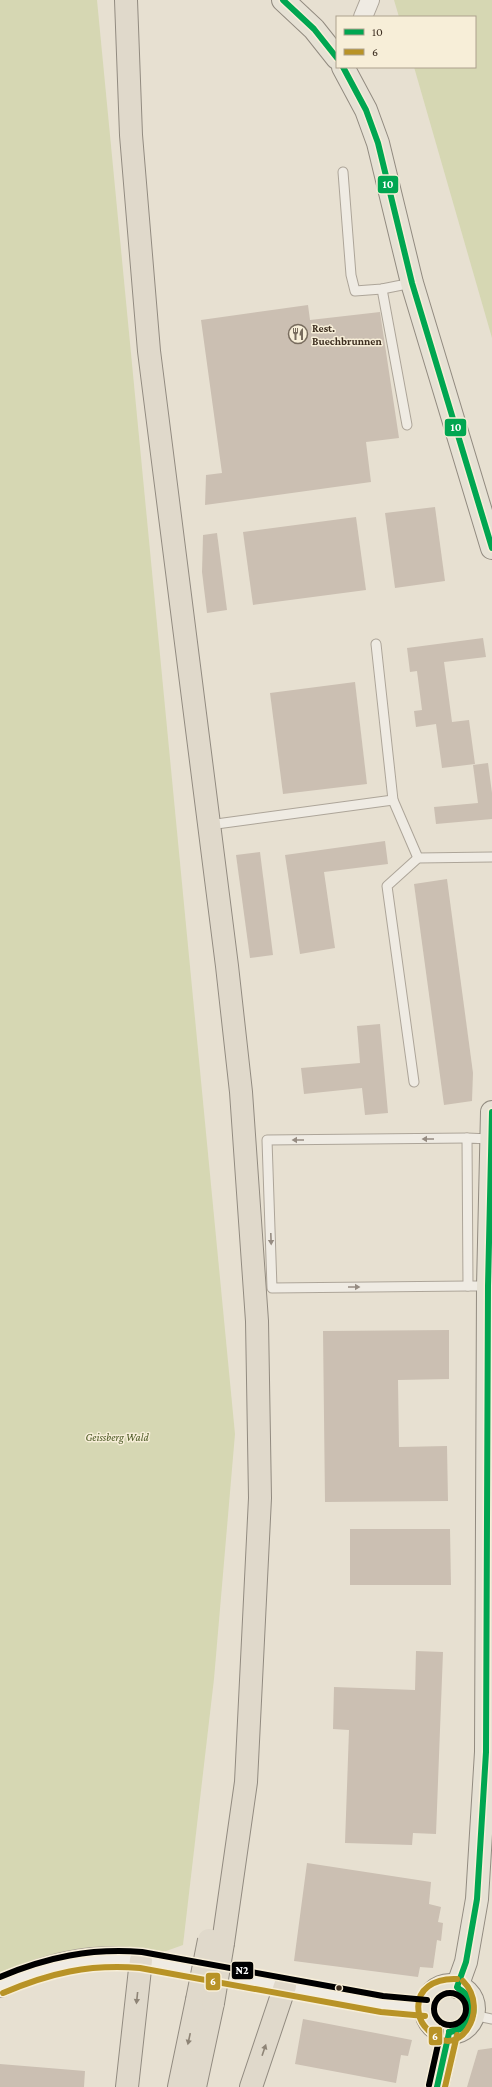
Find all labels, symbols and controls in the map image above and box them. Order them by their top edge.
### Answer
legend [336,16,476,68]
text: 10 [372,25,383,39]
text: 6 [372,45,378,59]
line badge: 10 [377,175,399,194]
text: 10 [383,178,394,190]
place label: Rest. Buechbrunnen [312,322,382,347]
restaurant icon: Rest. Buechbrunnen [287,323,309,345]
line badge: 10 [444,418,467,437]
text: 10 [451,421,462,433]
one-way arrow [421,1136,434,1142]
one-way arrow [291,1137,304,1143]
one-way arrow [268,1233,274,1246]
one-way arrow [348,1284,361,1290]
park label: Geissberg Wald [85,1431,149,1444]
line badge: N2 [231,1961,254,1980]
text: N2 [235,1964,249,1976]
line badge: 6 [205,1972,221,1991]
text: 6 [210,1975,216,1987]
unlabelled marker [334,1983,344,1993]
one-way arrow [134,1992,140,2005]
line badge: 6 [428,2026,443,2046]
text: 6 [432,2030,438,2042]
one-way arrow [186,2032,192,2045]
one-way arrow [261,2044,267,2056]

